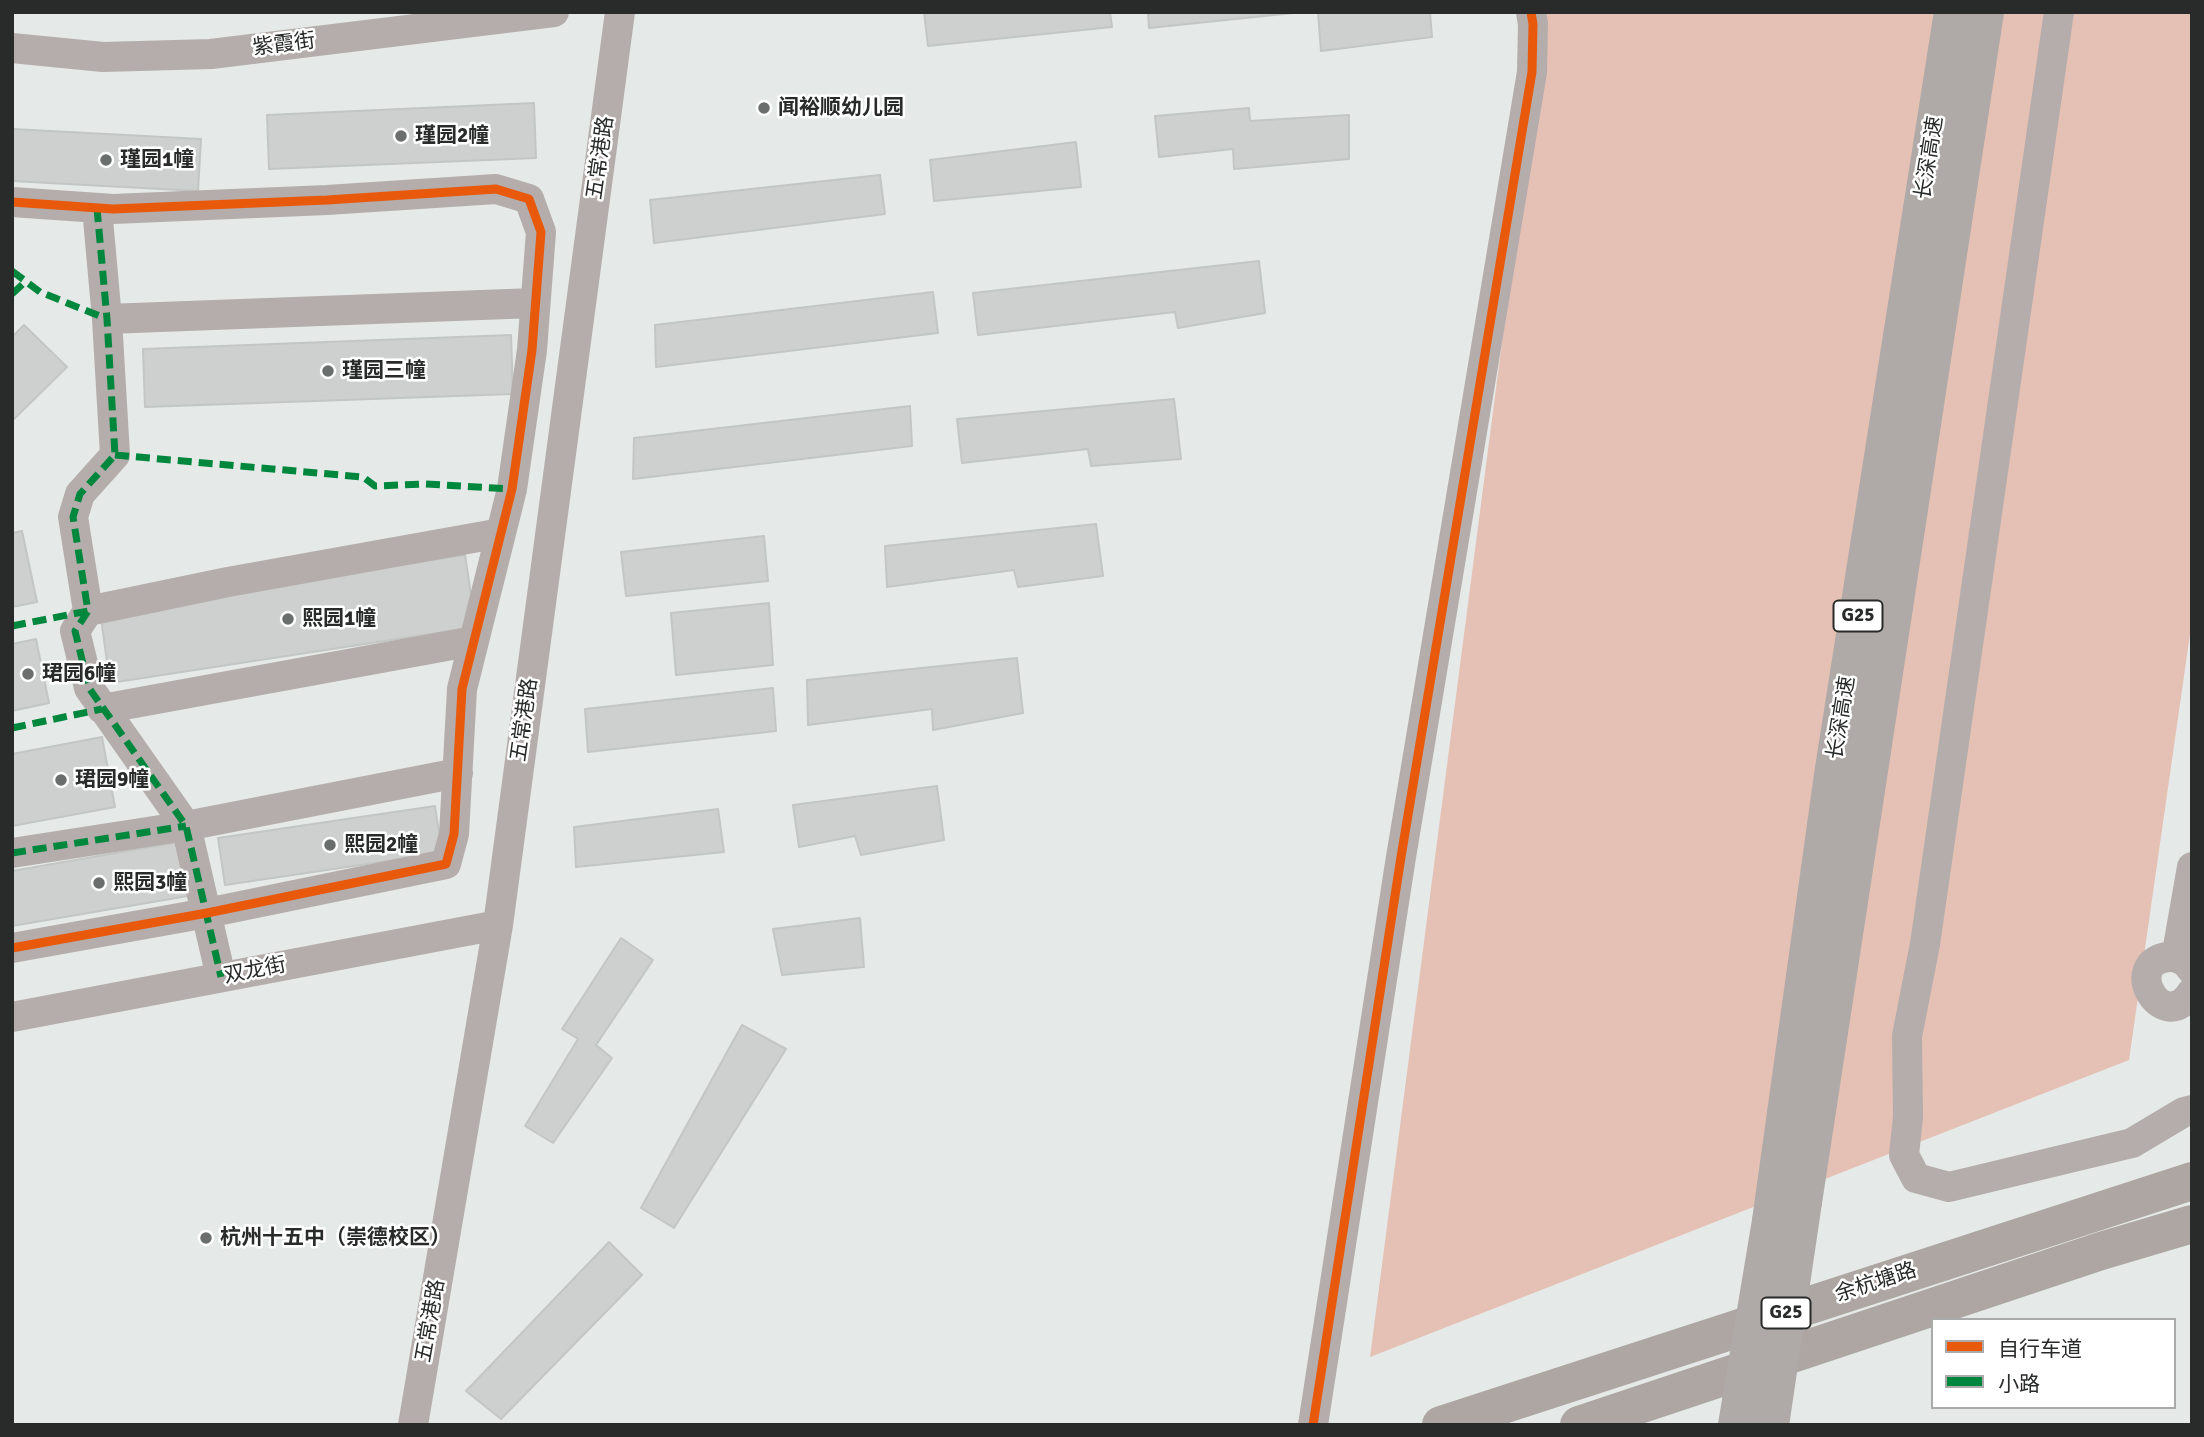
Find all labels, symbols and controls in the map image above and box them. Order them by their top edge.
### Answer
street label: 紫霞街 [251,29,317,61]
place label: 闻裕顺幼儿园 [778,95,904,121]
marker: 闻裕顺幼儿园 [756,100,772,116]
street label: 五常港路 [583,115,619,201]
street label: 长深高速 [1911,115,1949,201]
place label: 瑾园2幢 [415,123,489,149]
marker: 瑾园2幢 [393,128,409,144]
place label: 瑾园1幢 [120,147,194,173]
marker: 瑾园1幢 [98,152,114,168]
place label: 瑾园三幢 [342,358,426,384]
marker: 瑾园三幢 [320,363,336,379]
road number: G25 [1834,600,1882,632]
place label: 熙园1幢 [302,606,376,632]
marker: 熙园1幢 [280,611,296,627]
place label: 珺园6幢 [42,661,116,687]
marker: 珺园6幢 [20,666,36,682]
street label: 长深高速 [1823,675,1861,761]
street label: 五常港路 [507,677,543,763]
place label: 珺园9幢 [75,767,149,793]
marker: 珺园9幢 [53,772,69,788]
place label: 熙园2幢 [344,832,418,858]
marker: 熙园2幢 [322,837,338,853]
place label: 熙园3幢 [113,870,187,896]
marker: 熙园3幢 [91,875,107,891]
street label: 双龙街 [222,953,288,989]
place label: 杭州十五中（崇德校区） [220,1225,451,1251]
marker: 杭州十五中（崇德校区） [198,1230,214,1246]
street label: 余杭塘路 [1832,1258,1920,1308]
street label: 五常港路 [411,1277,451,1365]
road number: G25 [1762,1298,1810,1329]
legend [1931,1318,2176,1409]
text: 自行车道 [1998,1336,2082,1362]
text: 小路 [1998,1371,2040,1397]

